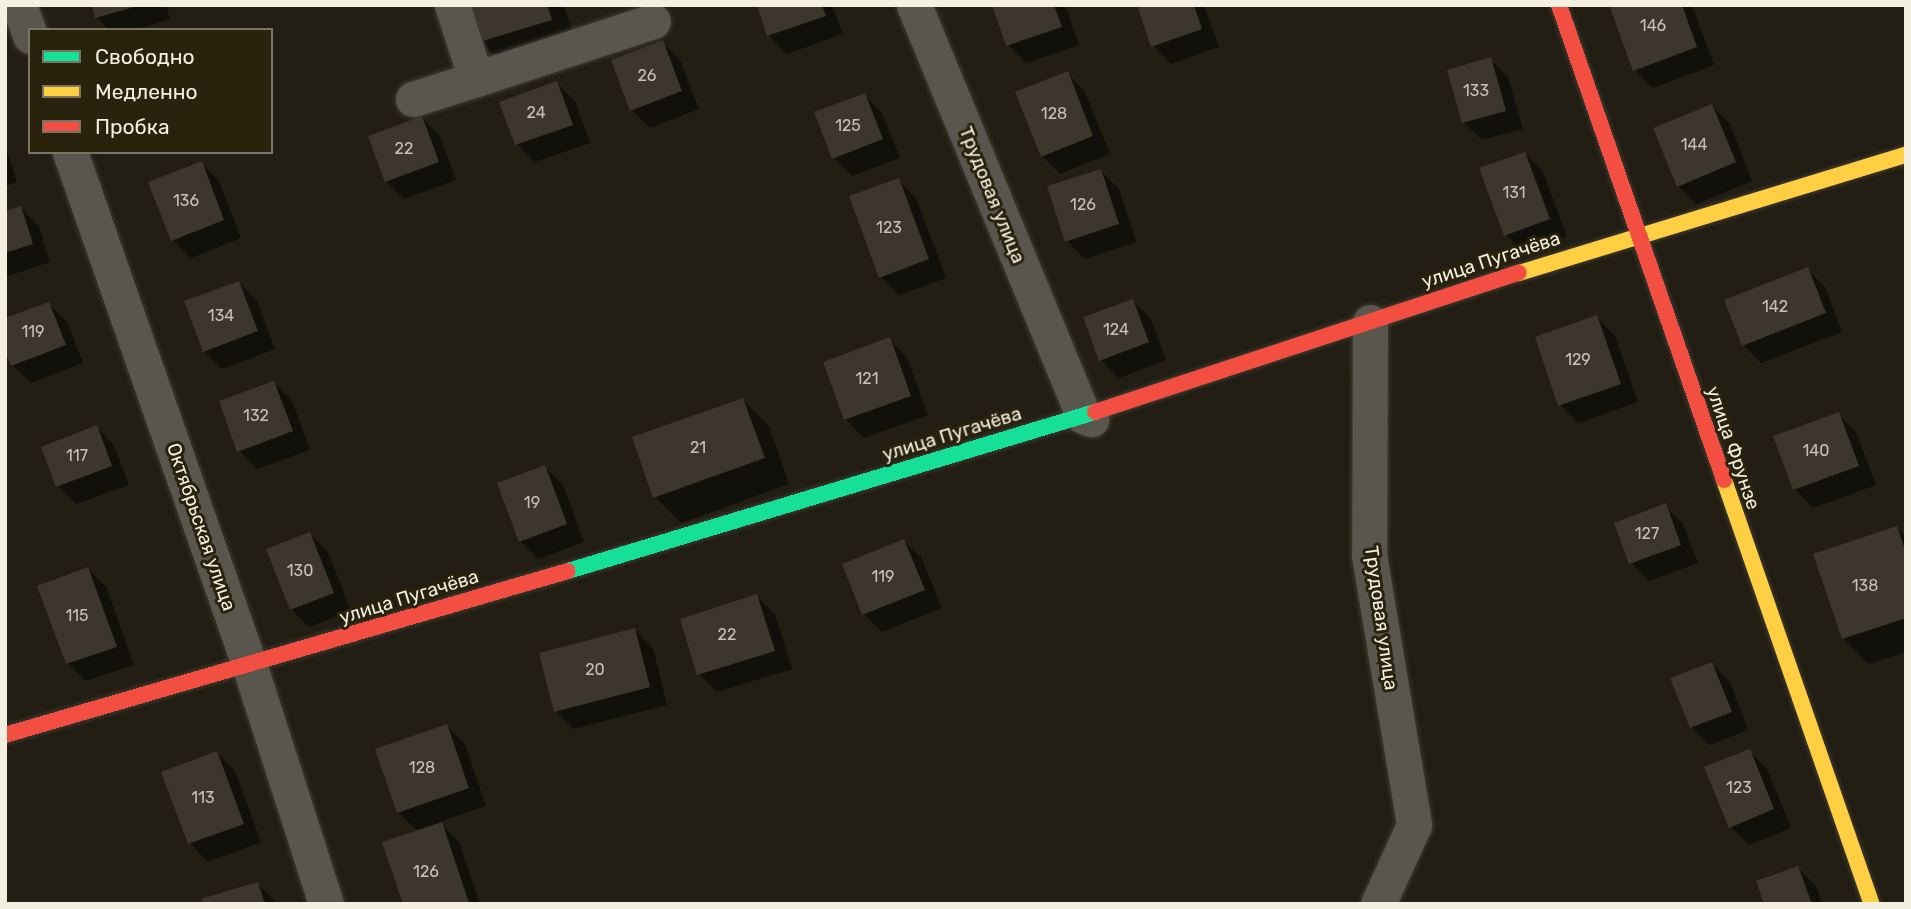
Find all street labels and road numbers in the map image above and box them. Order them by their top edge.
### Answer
street label: Трудовая улица [954,123,1030,267]
street label: улица Пугачёва [1419,227,1563,293]
street label: улица Фрунзе [1701,383,1765,513]
street label: улица Пугачёва [880,402,1024,466]
street label: Октябрьская улица [162,440,240,614]
street label: Трудовая улица [1360,544,1402,692]
street label: улица Пугачёва [337,565,481,629]

